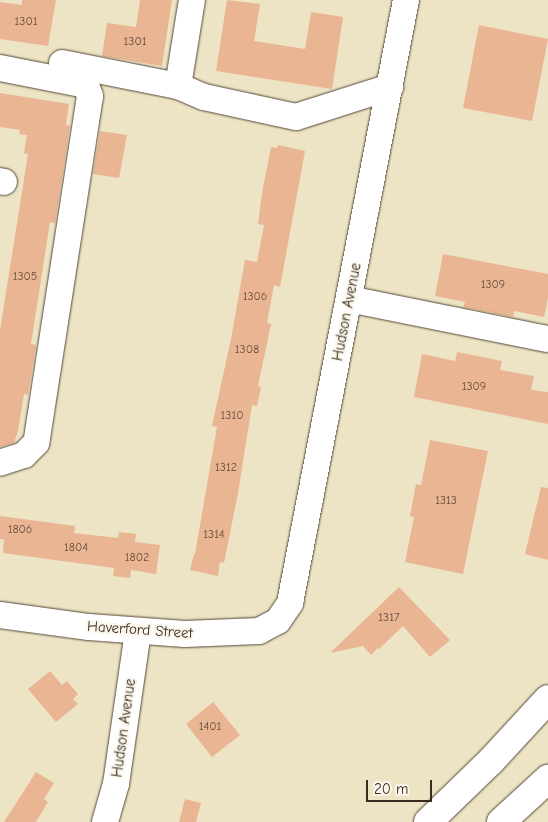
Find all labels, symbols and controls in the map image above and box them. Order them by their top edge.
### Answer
house number: 1301 [15,15,37,29]
house number: 1301 [124,35,146,49]
street label: Hudson Avenue [329,261,365,363]
house number: 1305 [13,270,37,284]
house number: 1309 [481,278,505,292]
house number: 1306 [243,290,267,304]
house number: 1308 [235,343,259,357]
house number: 1309 [462,380,486,394]
house number: 1310 [221,409,243,423]
house number: 1312 [215,461,237,475]
house number: 1313 [435,494,457,508]
house number: 1806 [8,523,32,537]
house number: 1314 [203,528,225,542]
house number: 1804 [64,541,88,555]
house number: 1802 [125,551,149,565]
house number: 1317 [378,611,400,625]
street label: Haverford Street [87,617,193,643]
street label: Hudson Avenue [108,677,140,779]
house number: 1401 [199,720,221,734]
scale bar [368,770,434,802]
text: 20 m [374,780,408,798]

